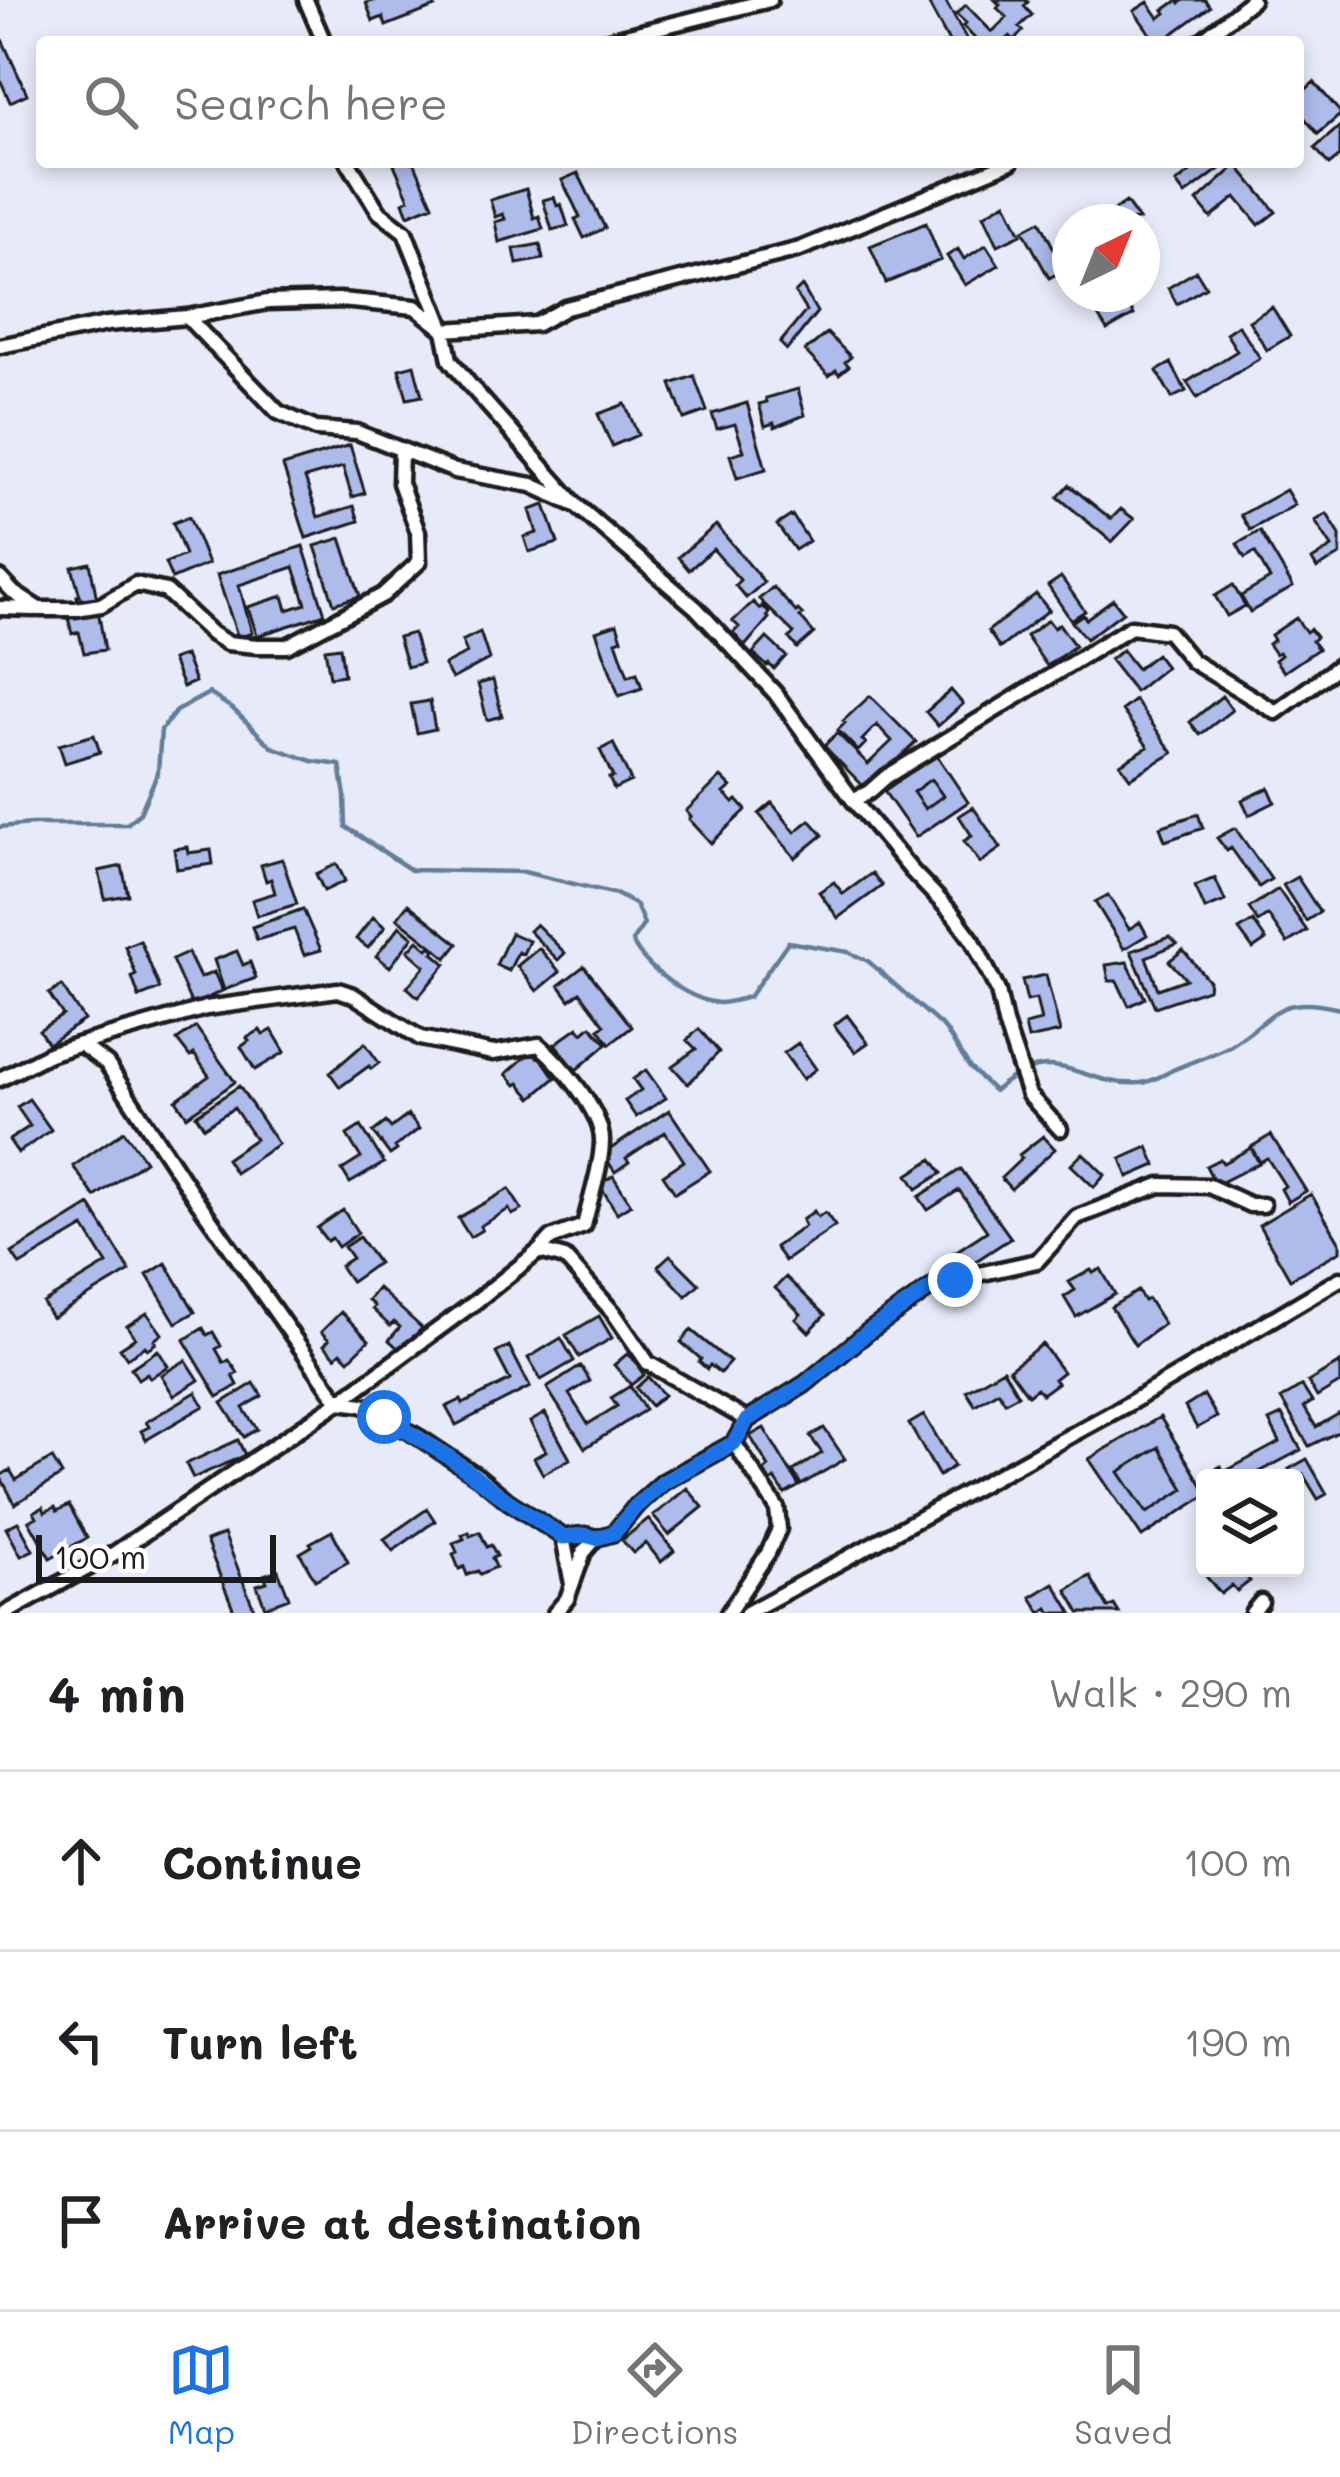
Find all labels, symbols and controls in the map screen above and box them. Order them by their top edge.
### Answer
search box [36,36,1304,168]
icon: search [78,69,144,135]
text: Search here [174,73,448,131]
north arrow [1052,204,1160,312]
route end [928,1253,982,1307]
route start [357,1390,411,1444]
map controls [1196,1469,1304,1577]
button: layers [1196,1469,1304,1577]
scale bar [36,1529,276,1582]
text: 100 m [54,1534,146,1577]
text: 4 min [48,1658,186,1725]
text: Walk · 290 m [1049,1666,1292,1717]
icon: ahead [48,1828,114,1894]
text: Continue [162,1832,362,1890]
text: 100 m [1183,1835,1292,1886]
icon: left [48,2008,114,2074]
text: Turn left [162,2012,358,2070]
text: 190 m [1184,2015,1292,2066]
icon: arrive [48,2188,114,2254]
text: Arrive at destination [162,2192,642,2250]
tab: Map [168,2337,235,2452]
tab: Directions [571,2337,738,2452]
tab: Saved [1074,2337,1172,2452]

